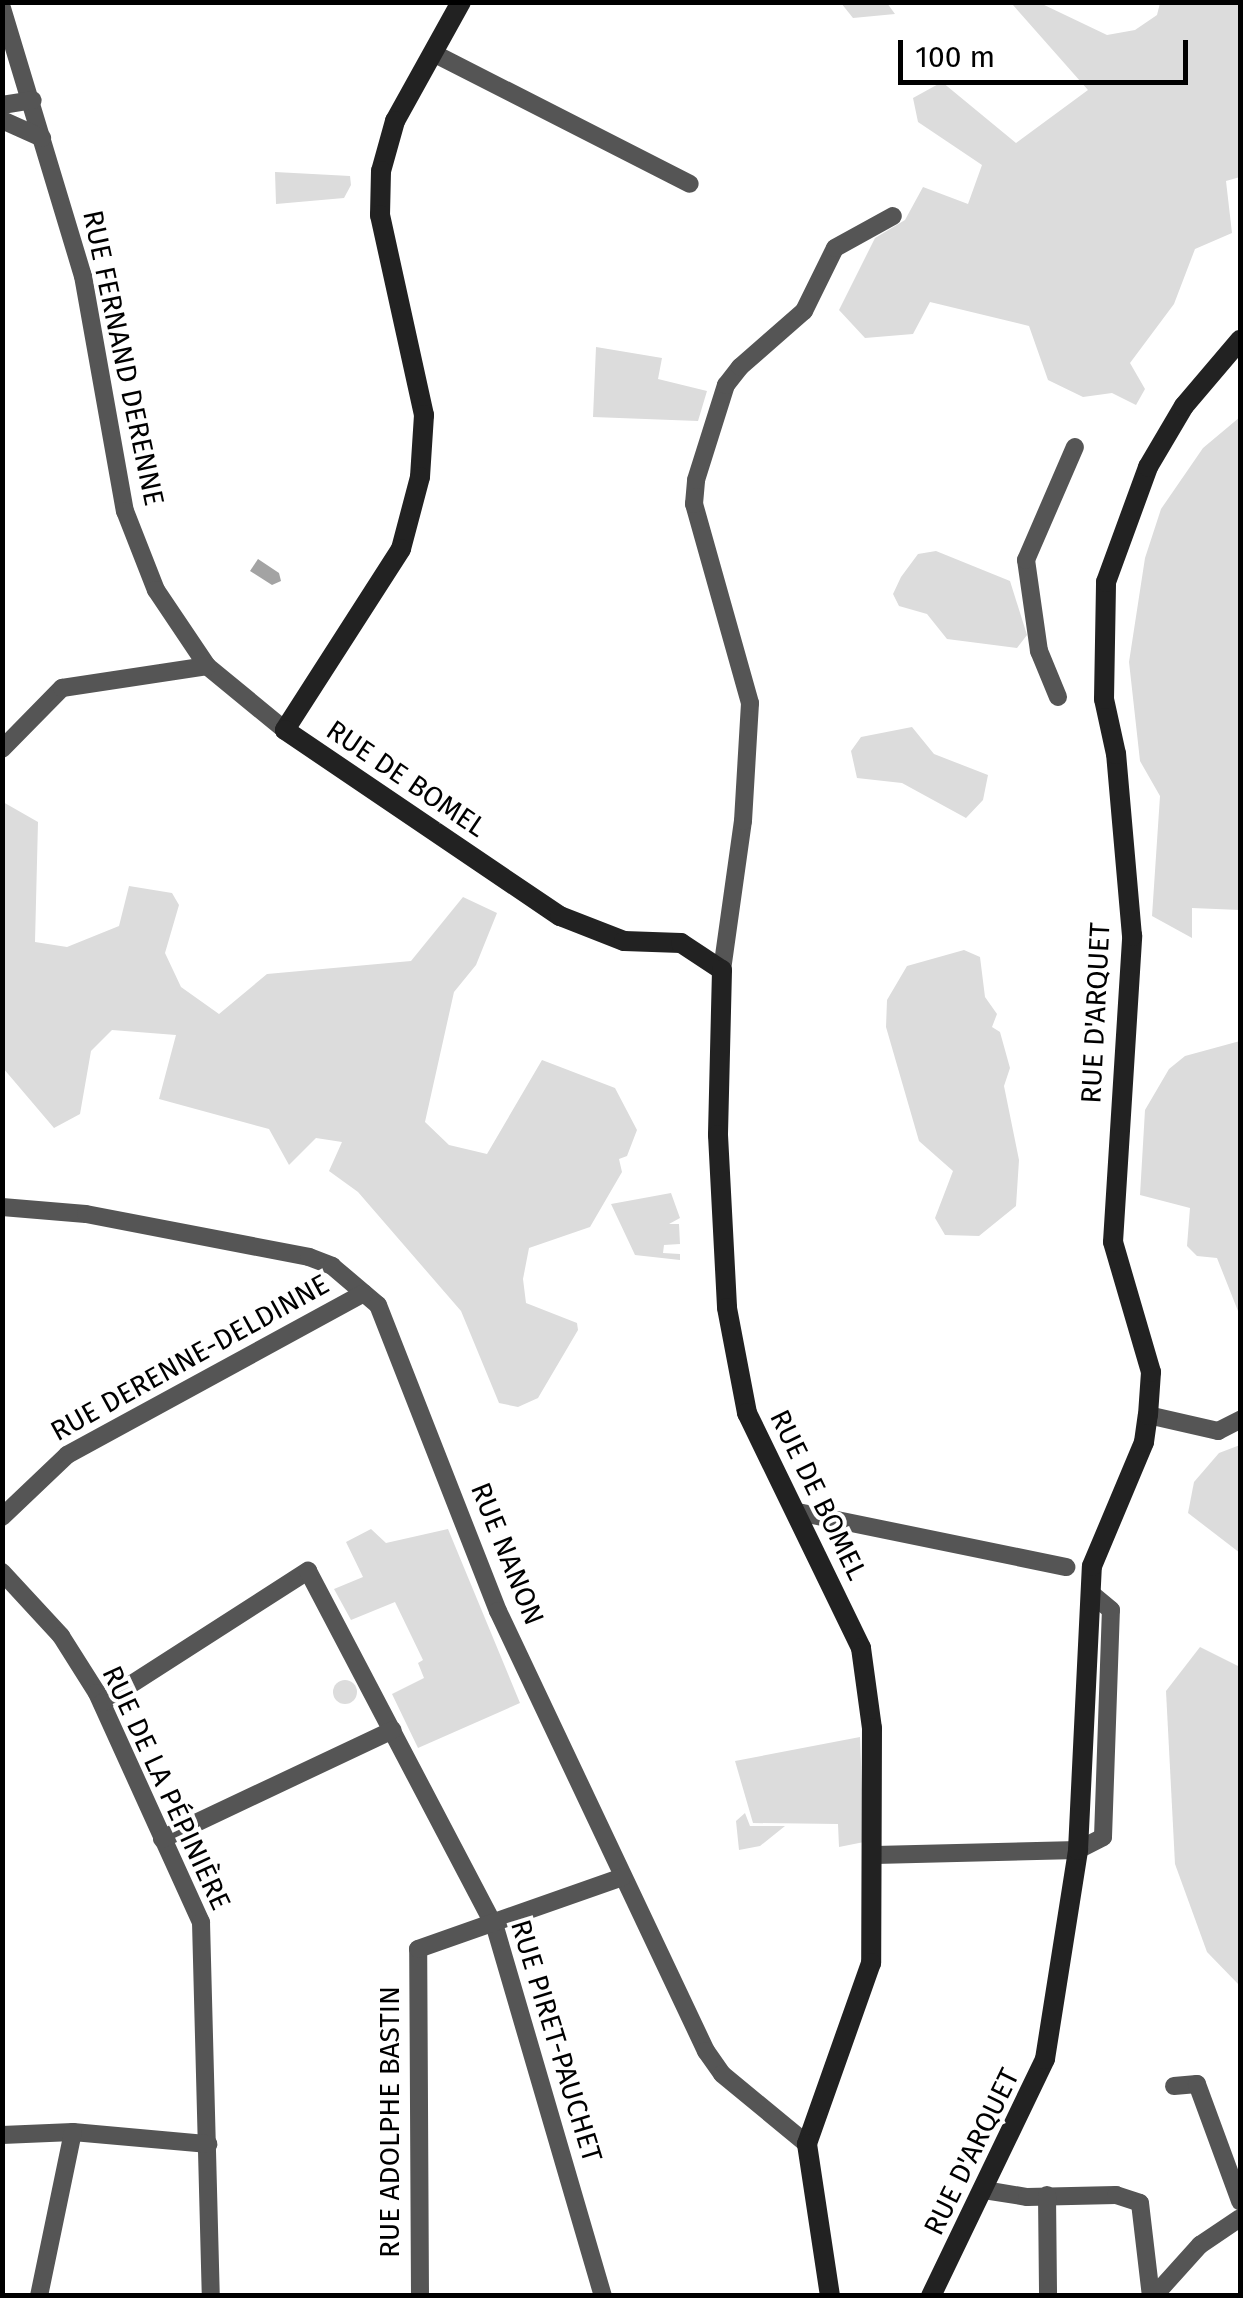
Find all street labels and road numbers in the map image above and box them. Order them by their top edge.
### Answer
street label: RUE FERNAND DERENNE [75,207,171,509]
street label: RUE DE BOMEL [320,713,492,845]
street label: RUE D'ARQUET [1074,922,1118,1104]
street label: RUE DERENNE-DELDINNE [45,1267,335,1449]
street label: RUE DE BOMEL [762,1404,874,1586]
street label: RUE NANON [463,1478,551,1630]
street label: RUE DE LA PÉPINIÈRE [95,1661,237,1915]
street label: RUE PIRET-PAUCHET [503,1916,609,2166]
street label: RUE ADOLPHE BASTIN [373,1986,407,2258]
street label: RUE D'ARQUET [917,2063,1027,2241]

